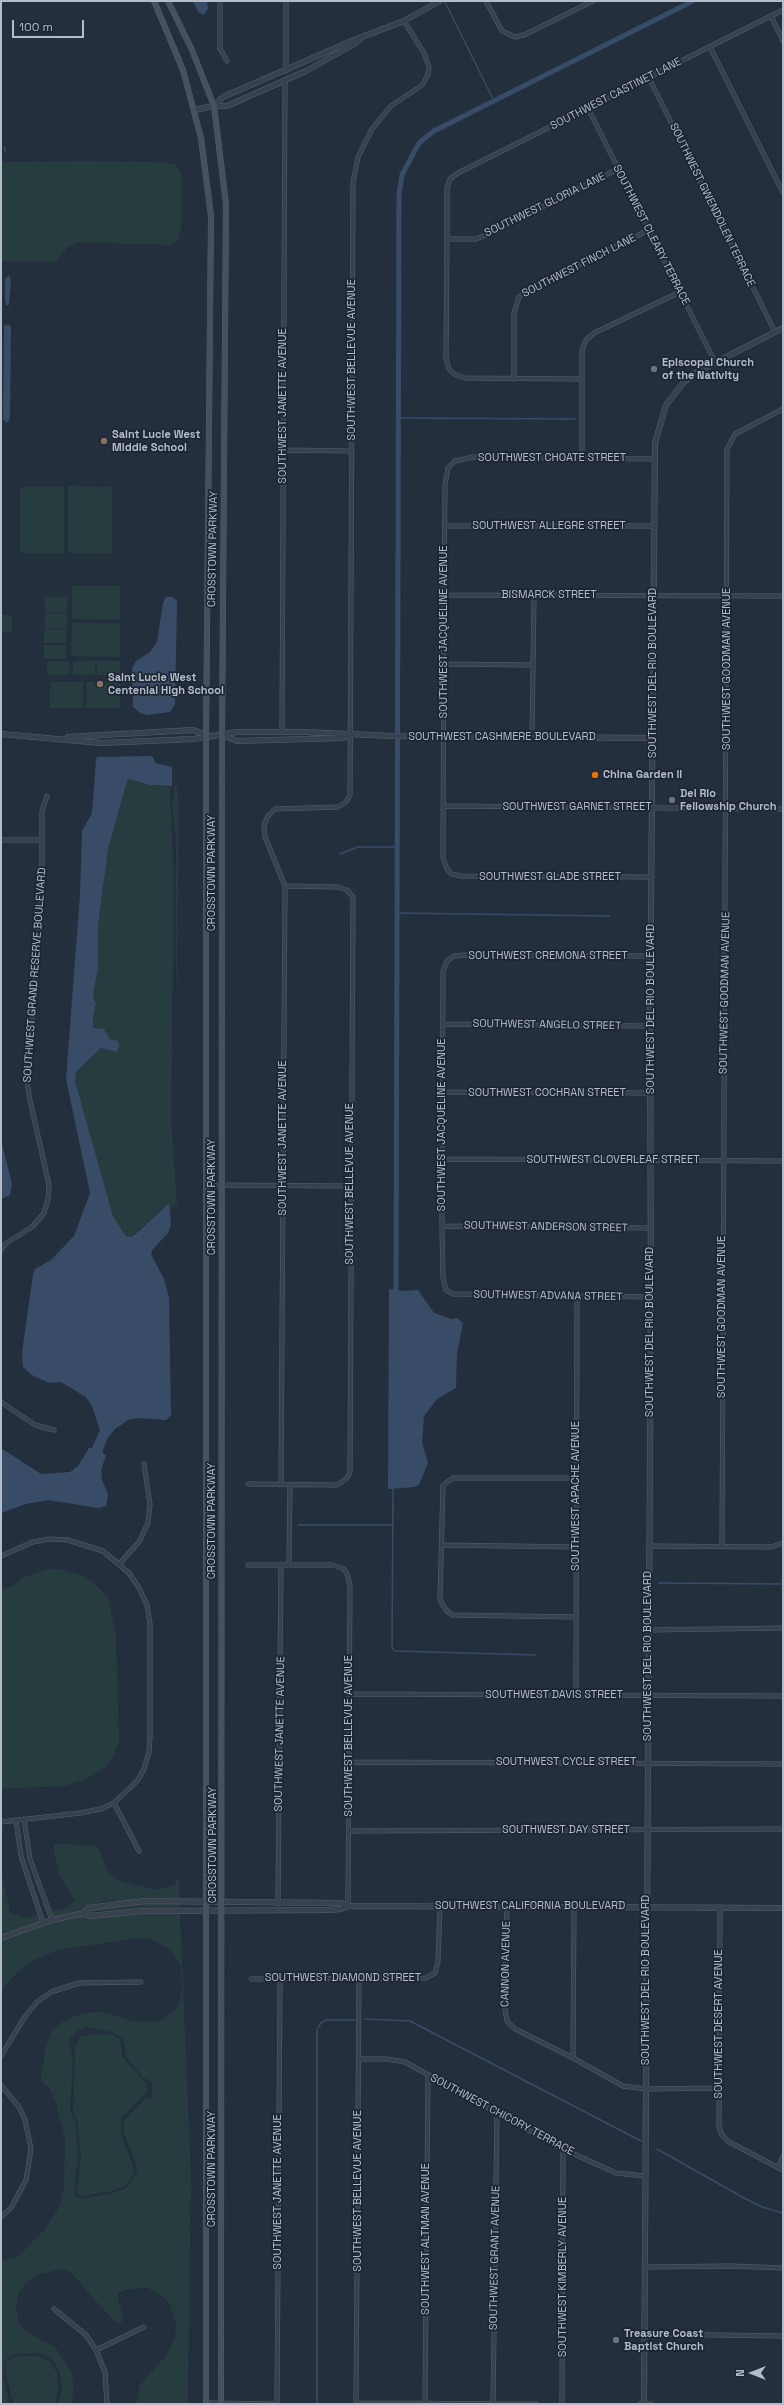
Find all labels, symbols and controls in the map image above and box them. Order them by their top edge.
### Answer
scale bar [14,12,86,38]
text: 100 m [19,19,53,35]
street label: SOUTHWEST CASTINET LANE [548,55,684,133]
street label: SOUTHWEST GWENDOLEN TERRACE [666,121,758,289]
street label: SOUTHWEST CLEARY TERRACE [610,163,692,307]
street label: SOUTHWEST GLORIA LANE [482,170,608,240]
street label: SOUTHWEST FINCH LANE [520,231,638,301]
street label: SOUTHWEST BELLEVUE AVENUE [345,279,359,441]
street label: SOUTHWEST JANETTE AVENUE [276,328,290,484]
place label: Episcopal Church of the Nativity [662,356,754,382]
marker: Episcopal Church of the Nativity [649,364,659,374]
place label: Saint Lucie West Middle School [112,428,200,454]
marker: Saint Lucie West Middle School [99,436,109,446]
street label: SOUTHWEST CHOATE STREET [478,451,626,465]
street label: CROSSTOWN PARKWAY [205,491,221,607]
street label: SOUTHWEST ALLEGRE STREET [472,519,626,533]
street label: SOUTHWEST JACQUELINE AVENUE [437,546,451,718]
street label: BISMARCK STREET [501,588,597,602]
street label: SOUTHWEST DEL RIO BOULEVARD [646,588,660,758]
street label: SOUTHWEST GOODMAN AVENUE [720,588,734,750]
place label: Saint Lucie West Centenial High School [108,671,224,697]
marker: Saint Lucie West Centenial High School [95,679,105,689]
street label: SOUTHWEST CASHMERE BOULEVARD [408,730,596,744]
place label: China Garden II [603,768,682,782]
marker: China Garden II [590,770,600,780]
place label: Del Rio Fellowship Church [680,787,777,813]
marker: Del Rio Fellowship Church [667,795,677,805]
street label: SOUTHWEST GARNET STREET [502,800,652,814]
street label: CROSSTOWN PARKWAY [205,815,219,931]
street label: SOUTHWEST GRAND RESERVE BOULEVARD [21,867,49,1083]
street label: SOUTHWEST GLADE STREET [479,870,621,884]
street label: SOUTHWEST GOODMAN AVENUE [717,912,733,1074]
street label: SOUTHWEST DEL RIO BOULEVARD [644,924,658,1094]
street label: SOUTHWEST CREMONA STREET [468,949,628,963]
street label: SOUTHWEST ANGELO STREET [472,1017,622,1033]
street label: SOUTHWEST JACQUELINE AVENUE [435,1039,449,1211]
street label: SOUTHWEST JANETTE AVENUE [276,1060,290,1216]
street label: SOUTHWEST COCHRAN STREET [468,1086,626,1100]
street label: SOUTHWEST BELLEVUE AVENUE [343,1103,357,1265]
street label: CROSSTOWN PARKWAY [205,1139,219,1255]
street label: SOUTHWEST CLOVERLEAF STREET [526,1153,700,1167]
street label: SOUTHWEST ANDERSON STREET [464,1219,628,1235]
street label: SOUTHWEST GOODMAN AVENUE [715,1236,729,1398]
street label: SOUTHWEST DEL RIO BOULEVARD [643,1247,657,1417]
street label: SOUTHWEST ADVANA STREET [473,1288,623,1304]
street label: SOUTHWEST APACHE AVENUE [569,1421,583,1571]
street label: CROSSTOWN PARKWAY [205,1463,219,1579]
street label: SOUTHWEST DEL RIO BOULEVARD [641,1571,655,1741]
street label: SOUTHWEST BELLEVUE AVENUE [342,1655,356,1817]
street label: SOUTHWEST JANETTE AVENUE [272,1656,288,1812]
street label: SOUTHWEST DAVIS STREET [485,1688,623,1702]
street label: SOUTHWEST CYCLE STREET [496,1755,636,1769]
street label: CROSSTOWN PARKWAY [206,1787,220,1903]
street label: SOUTHWEST DAY STREET [502,1823,630,1837]
street label: SOUTHWEST DEL RIO BOULEVARD [639,1895,653,2065]
street label: SOUTHWEST CALIFORNIA BOULEVARD [435,1899,625,1913]
street label: CANNON AVENUE [499,1921,513,2007]
street label: SOUTHWEST DESERT AVENUE [712,1949,726,2099]
street label: SOUTHWEST DIAMOND STREET [265,1971,421,1985]
street label: SOUTHWEST CHICORY TERRACE [428,2071,576,2159]
street label: SOUTHWEST BELLEVUE AVENUE [351,2110,365,2272]
street label: CROSSTOWN PARKWAY [205,2111,219,2227]
street label: SOUTHWEST JANETTE AVENUE [271,2114,285,2270]
street label: SOUTHWEST ALTMAN AVENUE [419,2163,433,2315]
street label: SOUTHWEST GRANT AVENUE [487,2186,503,2330]
street label: SOUTHWEST KIMBERLY AVENUE [556,2197,570,2357]
place label: Treasure Coast Baptist Church [624,2327,704,2353]
marker: Treasure Coast Baptist Church [611,2335,621,2345]
north arrow [732,2353,772,2393]
text: N [733,2369,747,2377]

